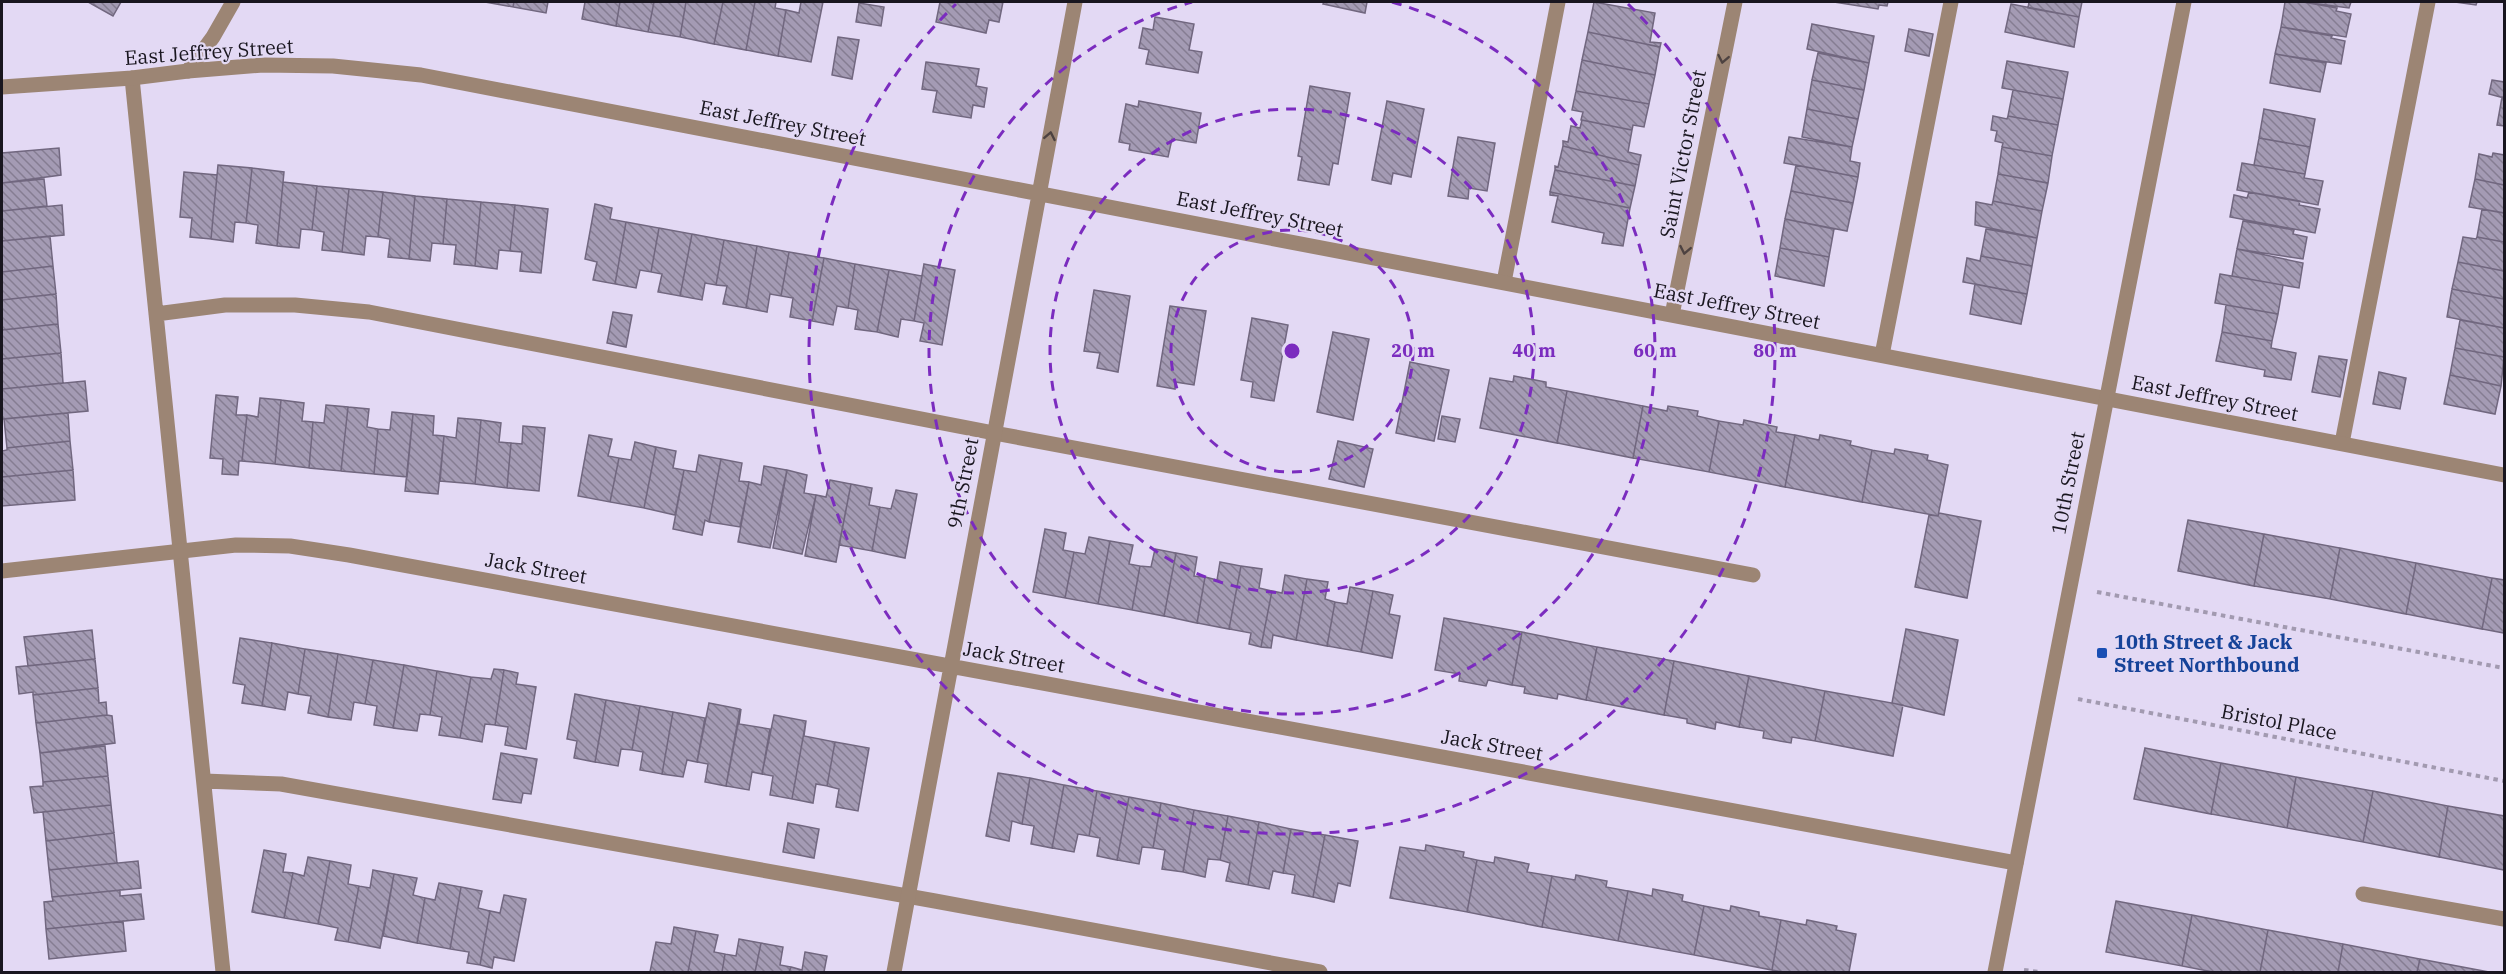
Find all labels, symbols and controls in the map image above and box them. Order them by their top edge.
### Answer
street label: East Jeffrey Street [124,32,294,71]
one-way arrow [1717,54,1730,64]
street label: Saint Victor Street [1653,67,1712,240]
street label: East Jeffrey Street [697,93,869,152]
one-way arrow [1043,131,1056,141]
street label: East Jeffrey Street [1174,184,1346,243]
one-way arrow [1679,245,1692,255]
street label: East Jeffrey Street [1651,276,1823,335]
text: 20 m [1391,339,1435,362]
text: 40 m [1512,339,1556,362]
text: 60 m [1633,339,1677,362]
text: 80 m [1753,339,1797,362]
centre of rings [1282,341,1302,361]
street label: East Jeffrey Street [2129,368,2301,427]
street label: 10th Street [2044,429,2091,537]
street label: 9th Street [940,435,985,531]
street label: Jack Street [483,545,589,590]
place label: 10th Street & Jack Street Northbound [2114,628,2300,678]
street label: Jack Street [961,634,1067,679]
marker: 10th Street & Jack Street Northbound [2095,646,2109,660]
street label: Bristol Place [2219,697,2339,746]
street label: Jack Street [1439,722,1545,767]

